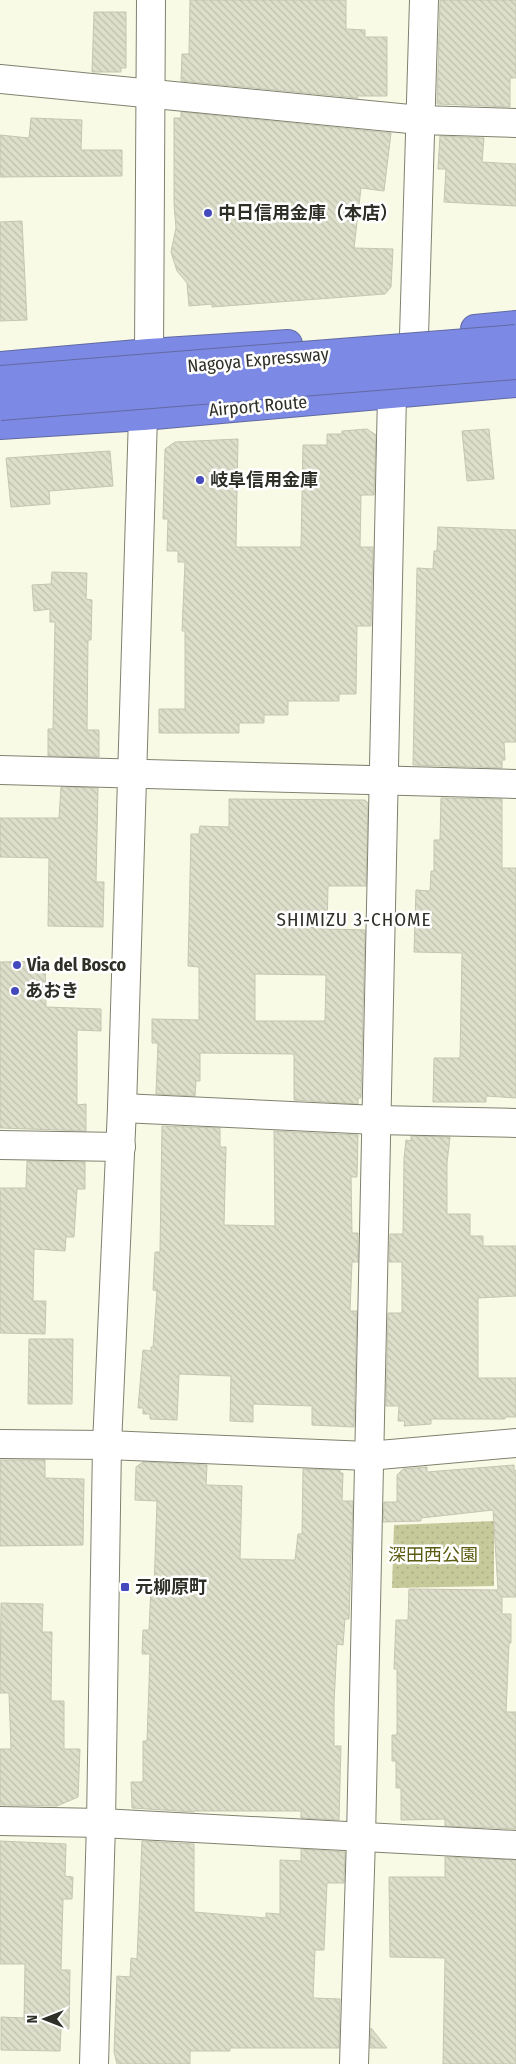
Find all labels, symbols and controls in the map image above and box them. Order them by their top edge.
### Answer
place label: 中日信用金庫（本店） [218,202,398,224]
marker: 中日信用金庫（本店） [202,207,214,219]
street label: Nagoya Expressway [186,343,330,377]
street label: Airport Route [208,391,308,421]
place label: 岐阜信用金庫 [210,469,318,491]
marker: 岐阜信用金庫 [194,474,206,486]
district label: SHIMIZU 3-CHOME [277,908,431,931]
place label: Via del Bosco [26,954,126,976]
marker: Via del Bosco [11,959,23,971]
place label: あおき [25,980,79,1002]
marker: あおき [9,985,21,997]
park label: 深田西公園 [388,1544,478,1566]
place label: 元柳原町 [135,1576,207,1598]
marker: 元柳原町 [119,1581,131,1593]
north arrow [20,1994,70,2044]
text: N [24,2015,41,2023]

